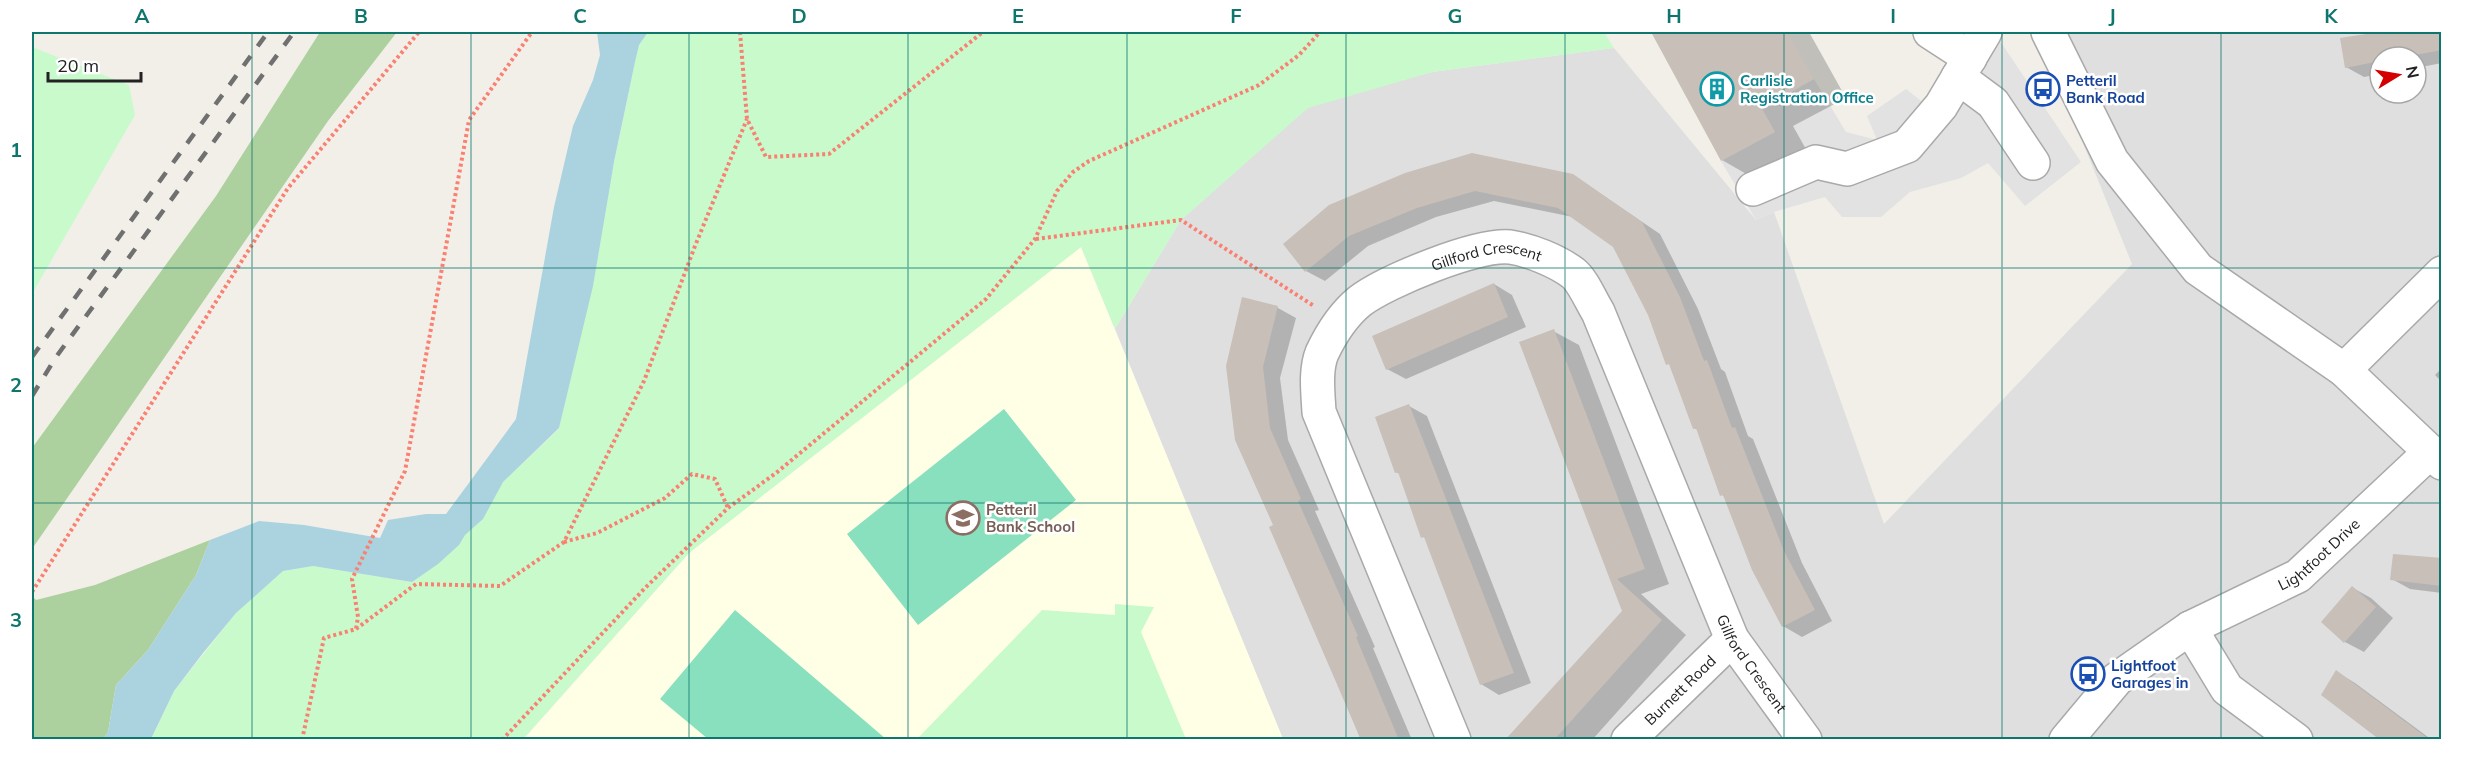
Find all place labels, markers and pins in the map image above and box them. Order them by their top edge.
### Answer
building icon: Carlisle Registration Office [1699,71,1735,107]
place label: Carlisle Registration Office [1740,71,1874,107]
bus stop icon: Petteril Bank Road [2025,71,2061,107]
place label: Petteril Bank Road [2066,71,2145,107]
school or university icon: Petteril Bank School [945,500,981,536]
place label: Petteril Bank School [986,500,1075,536]
bus stop icon: Lightfoot Garages in [2070,656,2106,692]
place label: Lightfoot Garages in [2111,656,2189,692]

